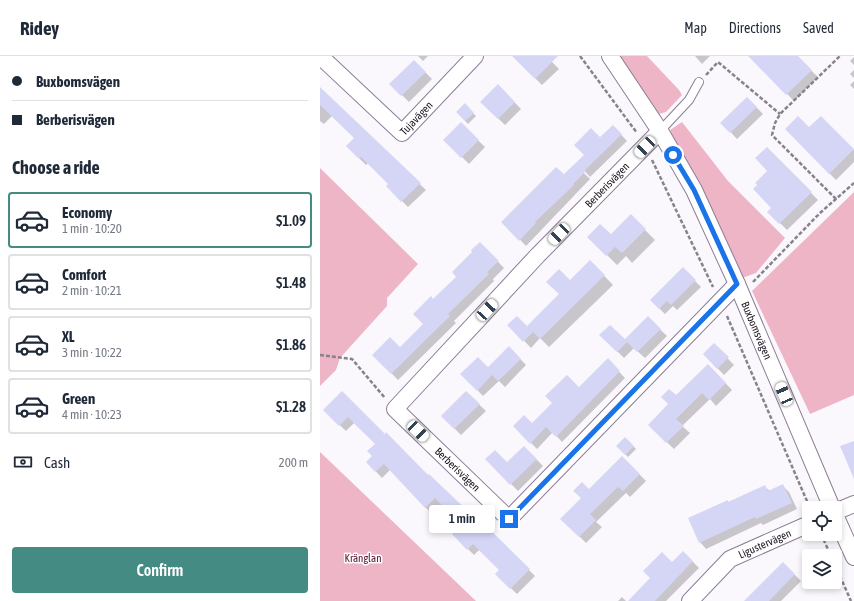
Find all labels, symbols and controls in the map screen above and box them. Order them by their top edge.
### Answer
text: Ridey [20,17,59,39]
text: Map [684,20,707,36]
text: Directions [729,20,781,36]
text: Saved [803,20,834,36]
text: Buxbomsvägen [36,73,120,90]
street label: Tujavägen [397,99,435,137]
text: Berberisvägen [36,111,115,128]
car [632,134,658,160]
route start [664,146,682,164]
text: Choose a ride [12,157,100,178]
street label: Berberisvägen [583,160,631,210]
icon: car [14,202,50,238]
text: Economy [62,204,112,221]
text: $1.09 [276,212,306,229]
text: 1 min · 10:20 [62,221,122,236]
car [546,221,572,247]
icon: car [14,264,50,300]
text: Comfort [62,266,106,283]
text: $1.48 [276,274,306,291]
text: 2 min · 10:21 [62,283,122,298]
car [474,297,500,323]
street label: Buxbomsvägen [739,300,774,361]
icon: car [14,326,50,362]
text: XL [62,328,75,345]
text: $1.86 [276,336,306,353]
text: 3 min · 10:22 [62,345,122,360]
car [774,381,794,407]
icon: car [14,388,50,424]
text: Green [62,390,95,407]
text: $1.28 [276,398,306,415]
text: 4 min · 10:23 [62,407,122,422]
car [405,418,431,444]
street label: Berberisvägen [433,445,482,494]
icon: cash [12,451,34,473]
text: Cash [44,454,70,471]
text: 200 m [279,455,308,470]
map controls [802,501,842,589]
button: locate [802,501,842,541]
callout: 1 min [429,505,495,533]
route end [500,510,518,528]
text: 1 min [449,511,475,526]
street label: Ligustervägen [736,527,793,561]
button: Confirm [12,547,308,593]
button: layers [802,549,842,589]
park label: Kränglan [345,552,381,564]

